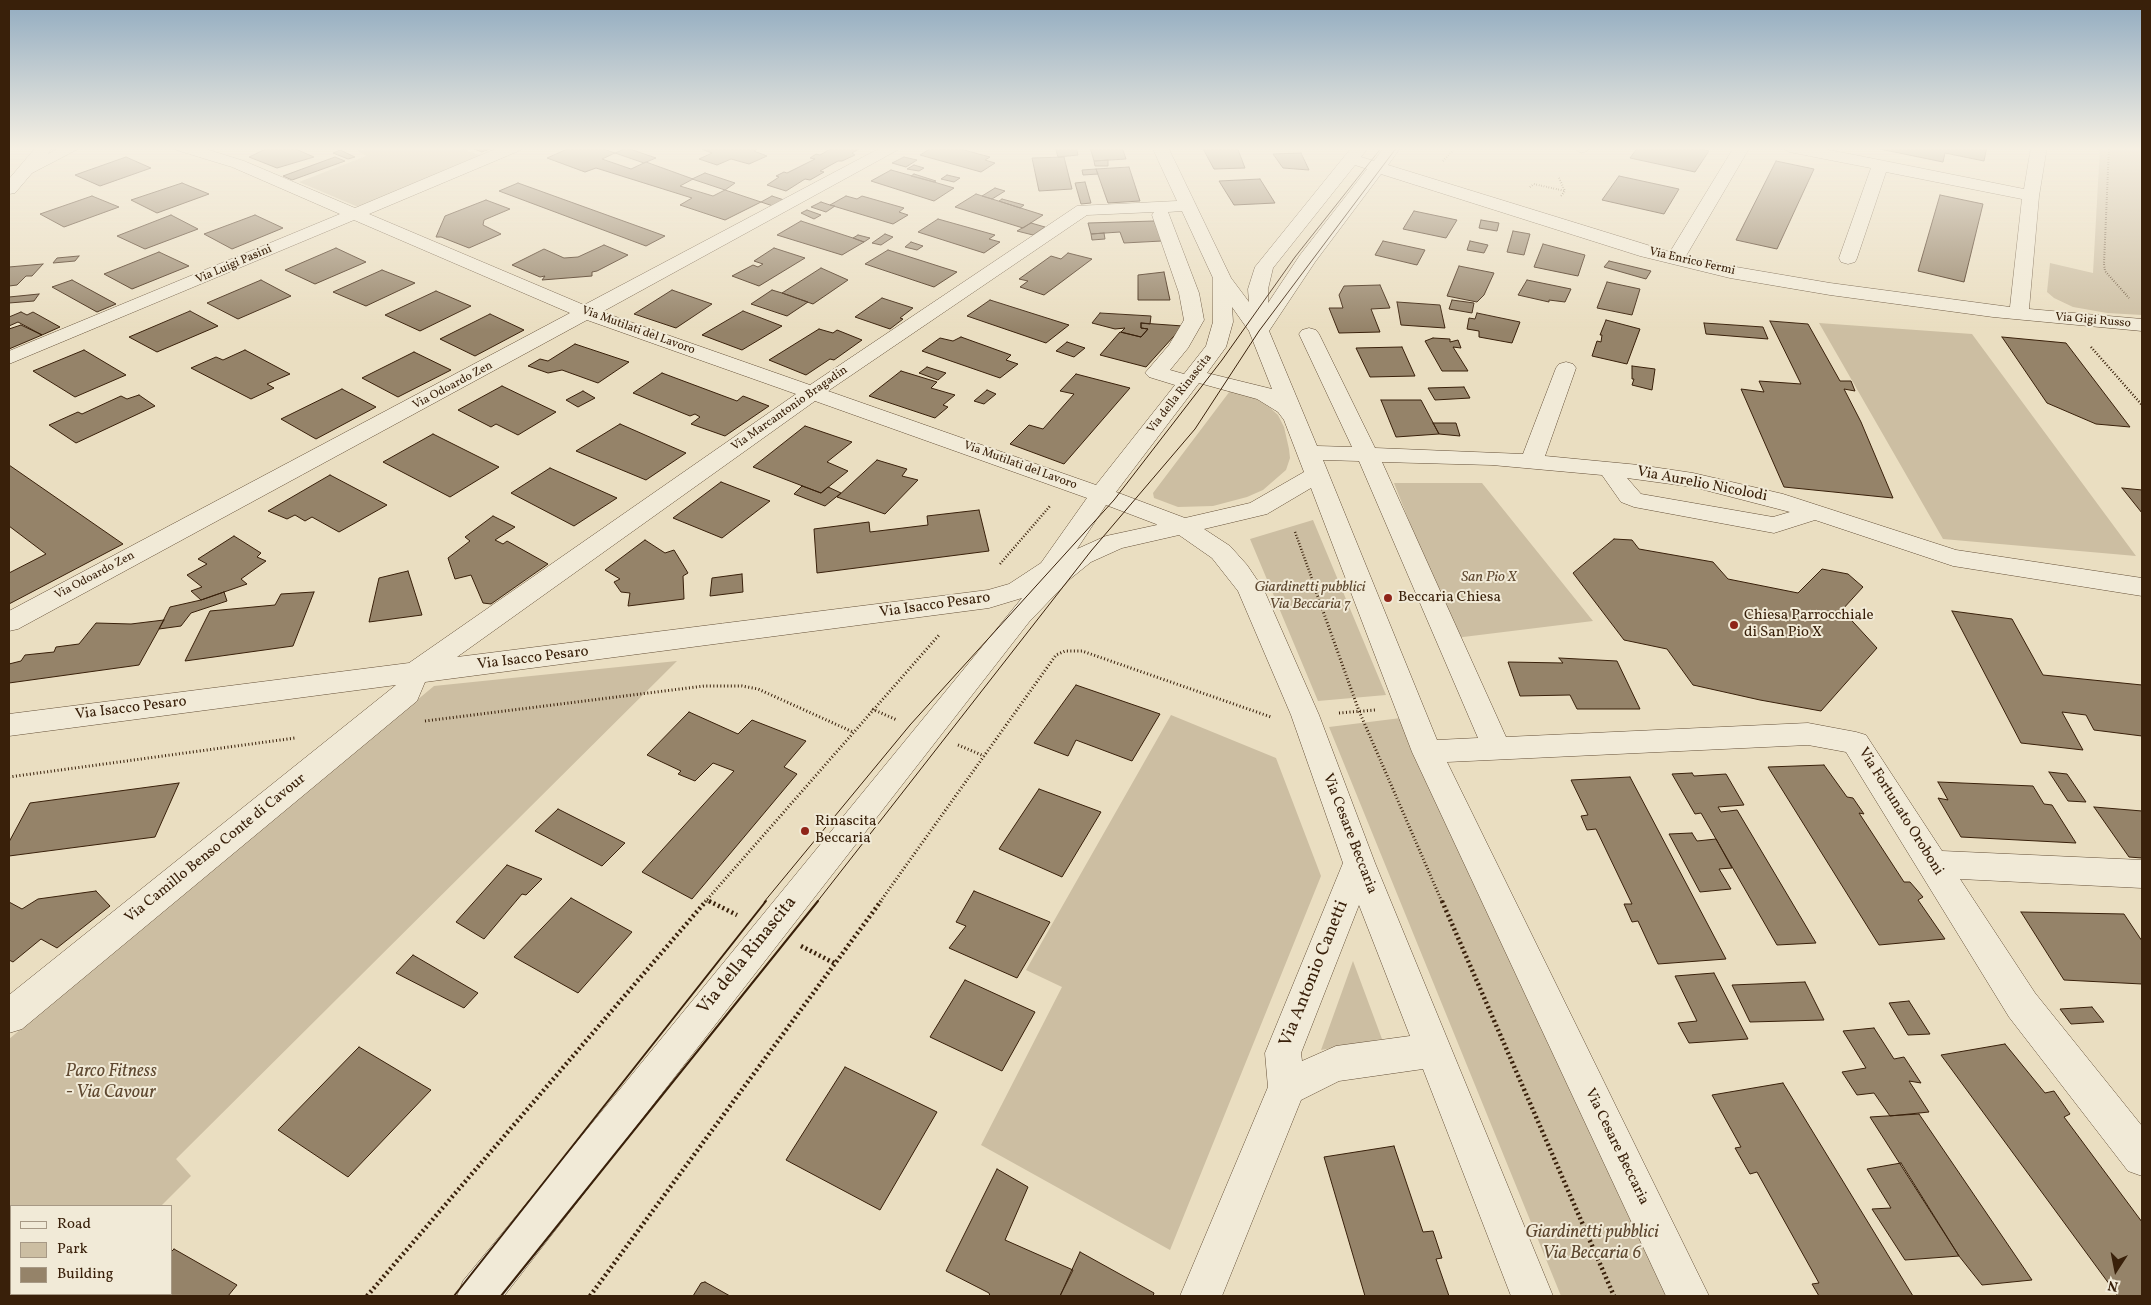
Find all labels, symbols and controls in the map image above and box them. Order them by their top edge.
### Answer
street label: Via Luigi Pasini [194,242,274,288]
street label: Via Enrico Fermi [1648,245,1736,279]
street label: Via Mutilati del Lavoro [579,304,697,358]
street label: Via Gigi Russo [2055,311,2131,331]
street label: Via della Rinascita [1145,351,1215,437]
street label: Via Odoardo Zen [411,359,495,413]
street label: Via Marcantonio Bragadin [729,363,851,455]
street label: Via Mutilati del Lavoro [961,439,1079,493]
street label: Via Aurelio Nicolodi [1635,464,1769,506]
street label: Via Odoardo Zen [53,549,137,603]
park label: San Pio X [1461,569,1517,587]
park label: Giardinetti pubblici Via Beccaria 7 [1254,579,1366,614]
street label: Via Isacco Pesaro [878,589,992,623]
place label: Beccaria Chiesa [1398,589,1501,607]
marker: Beccaria Chiesa [1382,592,1394,604]
place label: Chiesa Parrocchiale di San Pio X [1744,607,1874,642]
marker: Chiesa Parrocchiale di San Pio X [1728,619,1740,631]
street label: Via Isacco Pesaro [476,643,590,675]
street label: Via Isacco Pesaro [74,693,188,725]
street label: Via Fortunato Oroboni [1853,745,1947,879]
street label: Via Camillo Benso Conte di Cavour [122,770,310,928]
street label: Via Cesare Beccaria [1318,771,1380,897]
place label: Rinascita Beccaria [815,813,877,848]
marker: Rinascita Beccaria [799,825,811,837]
street label: Via della Rinascita [694,893,802,1019]
street label: Via Antonio Canetti [1276,898,1354,1050]
park label: Parco Fitness - Via Cavour [65,1062,157,1104]
street label: Via Cesare Beccaria [1580,1086,1652,1208]
legend [10,1205,172,1295]
text: Road [57,1214,91,1235]
park label: Giardinetti pubblici Via Beccaria 6 [1525,1223,1659,1266]
text: Park [57,1239,88,1260]
north arrow [2091,1245,2141,1295]
text: Building [57,1264,113,1285]
text: N [2106,1275,2120,1296]

